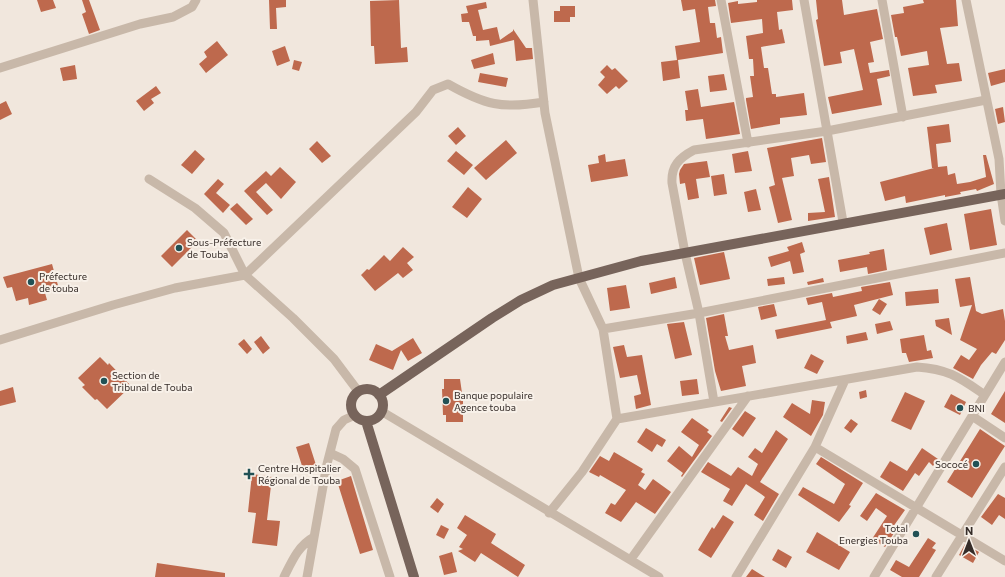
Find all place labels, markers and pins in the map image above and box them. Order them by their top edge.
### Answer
place label: Sous-Préfecture de Touba [187,236,261,260]
marker: Sous-Préfecture de Touba [174,243,184,253]
place label: Préfecture de touba [39,270,87,294]
marker: Préfecture de touba [26,277,36,287]
place label: Section de Tribunal de Touba [112,369,192,393]
marker: Section de Tribunal de Touba [99,376,109,386]
place label: Banque populaire Agence touba [454,389,533,413]
marker: Banque populaire Agence touba [441,396,451,406]
place label: BNI [968,402,985,414]
marker: BNI [955,403,965,413]
place label: Sococé [935,458,968,470]
marker: Sococé [971,459,981,469]
place label: Centre Hospitalier Régional de Touba [258,462,341,486]
marker: Centre Hospitalier Régional de Touba [243,468,255,480]
place label: Total Energies Touba [839,522,908,546]
marker: Total Energies Touba [911,529,921,539]

